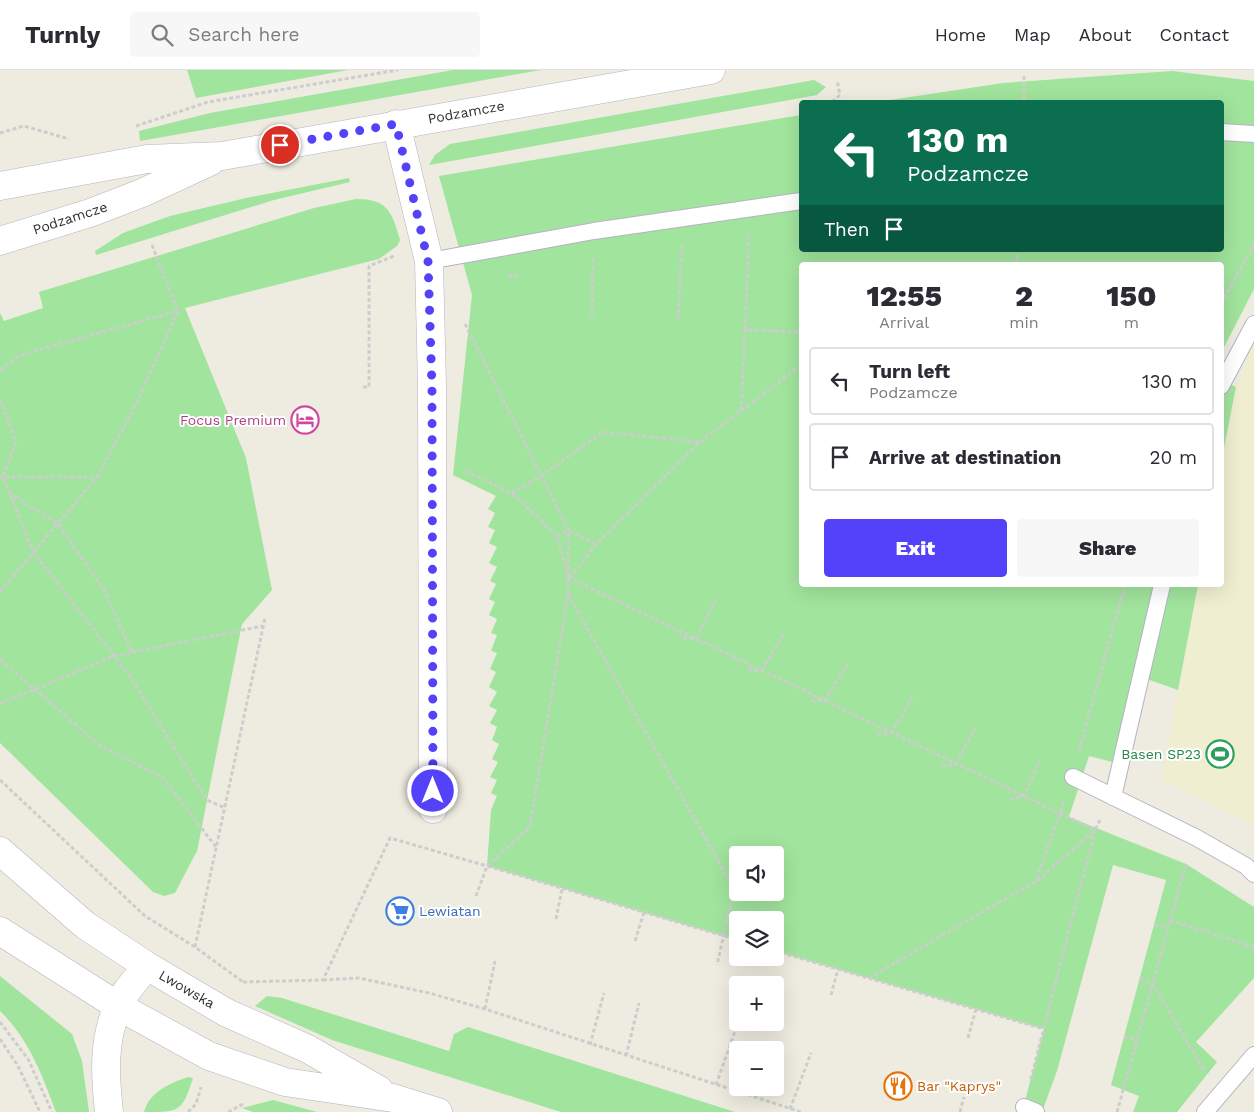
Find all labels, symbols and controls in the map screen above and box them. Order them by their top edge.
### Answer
search box [130,12,480,57]
text: Turnly [25,21,100,49]
icon: search [148,21,176,49]
text: Search here [188,23,300,46]
text: Home [935,24,986,45]
text: Map [1014,24,1051,45]
text: About [1079,24,1131,45]
text: Contact [1159,24,1229,45]
street label: Podzamcze [426,97,506,127]
text: 130 m [907,119,1008,161]
icon: left [824,120,889,185]
pin [259,124,301,166]
icon: arrive [266,131,294,159]
text: Podzamcze [907,161,1029,186]
street label: Podzamcze [31,198,109,238]
icon: arrive [880,215,908,243]
text: Then [824,218,870,241]
text: 12:55 [866,278,942,313]
text: 2 [1015,278,1033,313]
text: 150 [1106,278,1157,313]
text: Arrival [879,313,929,332]
text: min [1009,313,1039,332]
text: m [1124,313,1139,332]
text: Turn left [869,360,950,383]
icon: left [826,367,854,395]
text: 130 m [1142,370,1197,393]
text: Podzamcze [869,383,958,402]
hotel icon: Focus Premium [290,405,320,435]
place label: Focus Premium [180,412,286,428]
icon: arrive [826,443,854,471]
text: Arrive at destination [869,446,1061,469]
text: 20 m [1150,446,1197,469]
button: Exit [824,519,1007,577]
button: Share [1017,519,1199,577]
sports icon: Basen SP23 [1205,739,1235,769]
place label: Basen SP23 [1121,746,1201,762]
position arrow [406,764,458,816]
map controls [729,846,784,1096]
button: sound [729,846,784,901]
supermarket icon: Lewiatan [385,896,415,926]
place label: Lewiatan [419,903,481,919]
button: layers [729,911,784,966]
street label: Lwowska [156,967,218,1011]
button: + [729,976,784,1031]
button: − [729,1041,784,1096]
restaurant icon: Bar "Kaprys" [883,1071,913,1101]
place label: Bar "Kaprys" [917,1078,1001,1094]

